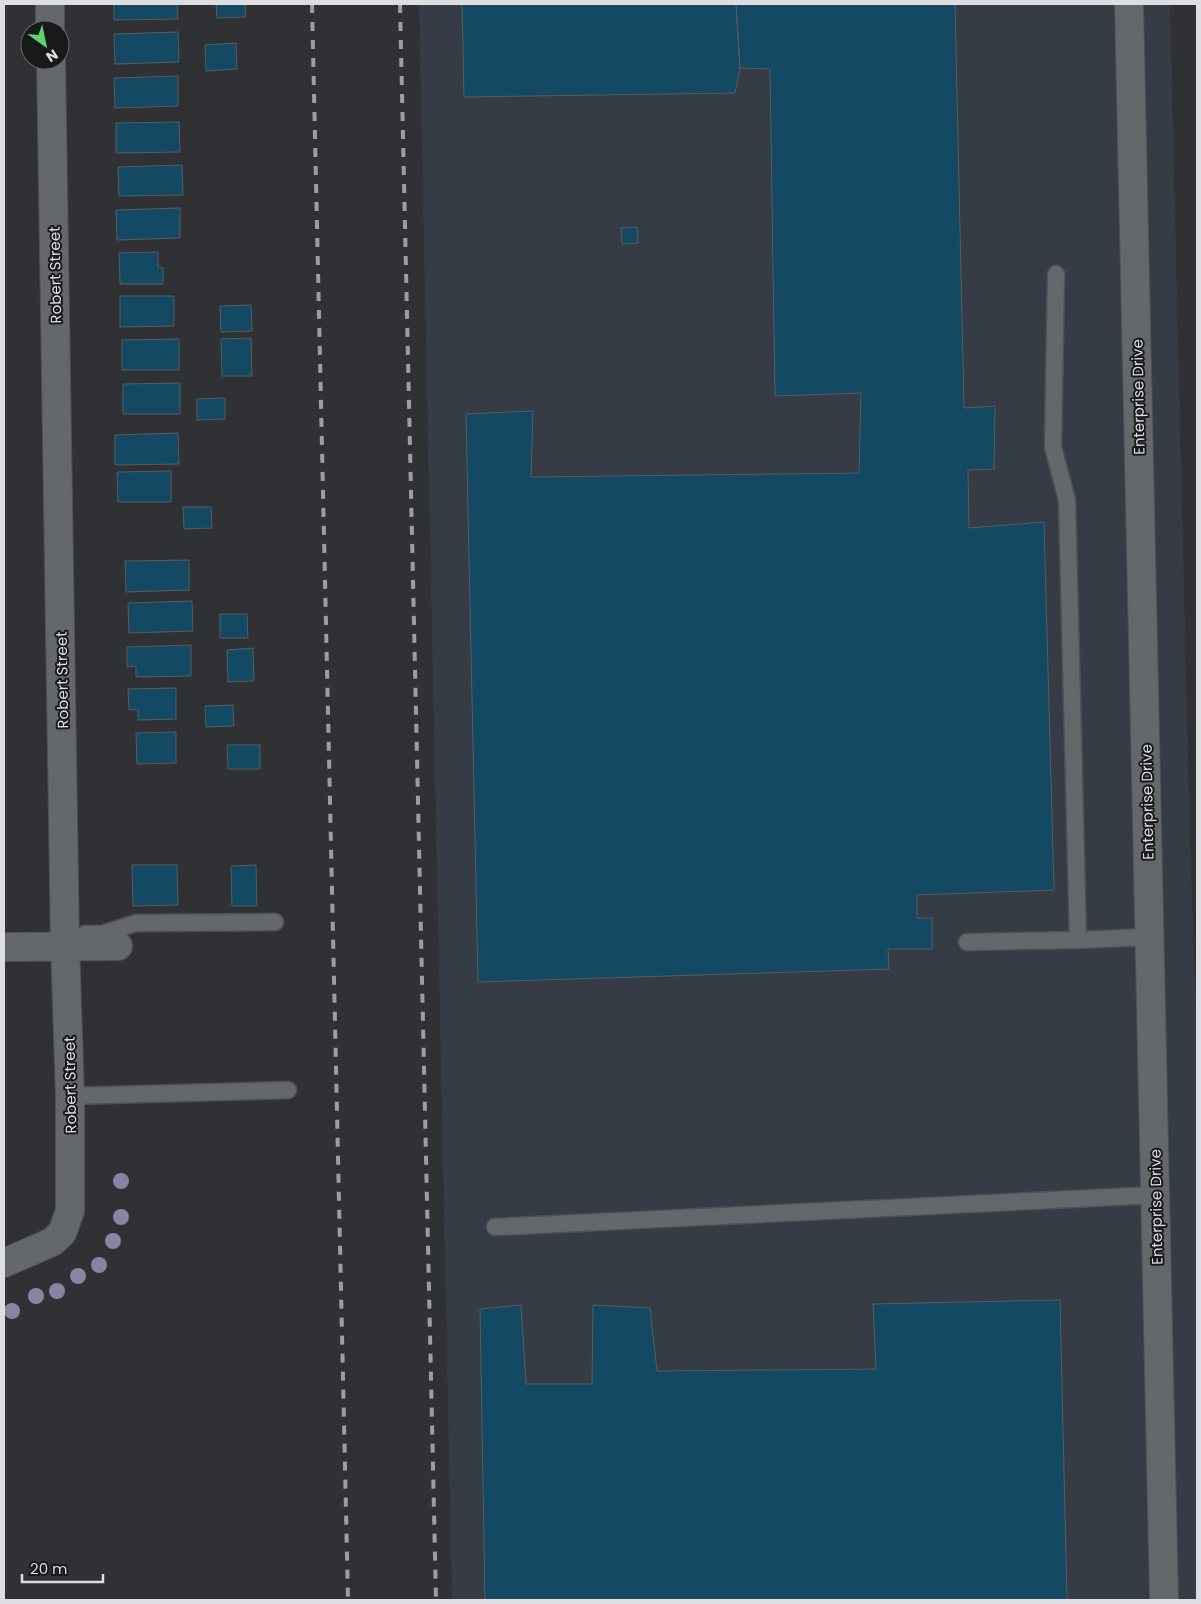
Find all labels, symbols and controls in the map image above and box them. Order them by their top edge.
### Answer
north arrow [20,20,70,70]
text: N [42,45,62,67]
street label: Robert Street [44,226,66,324]
street label: Enterprise Drive [1126,339,1150,455]
street label: Robert Street [51,631,73,729]
street label: Enterprise Drive [1135,744,1159,860]
street label: Robert Street [59,1036,81,1134]
street label: Enterprise Drive [1144,1149,1168,1265]
scale bar [22,1552,104,1584]
text: 20 m [30,1558,68,1579]

